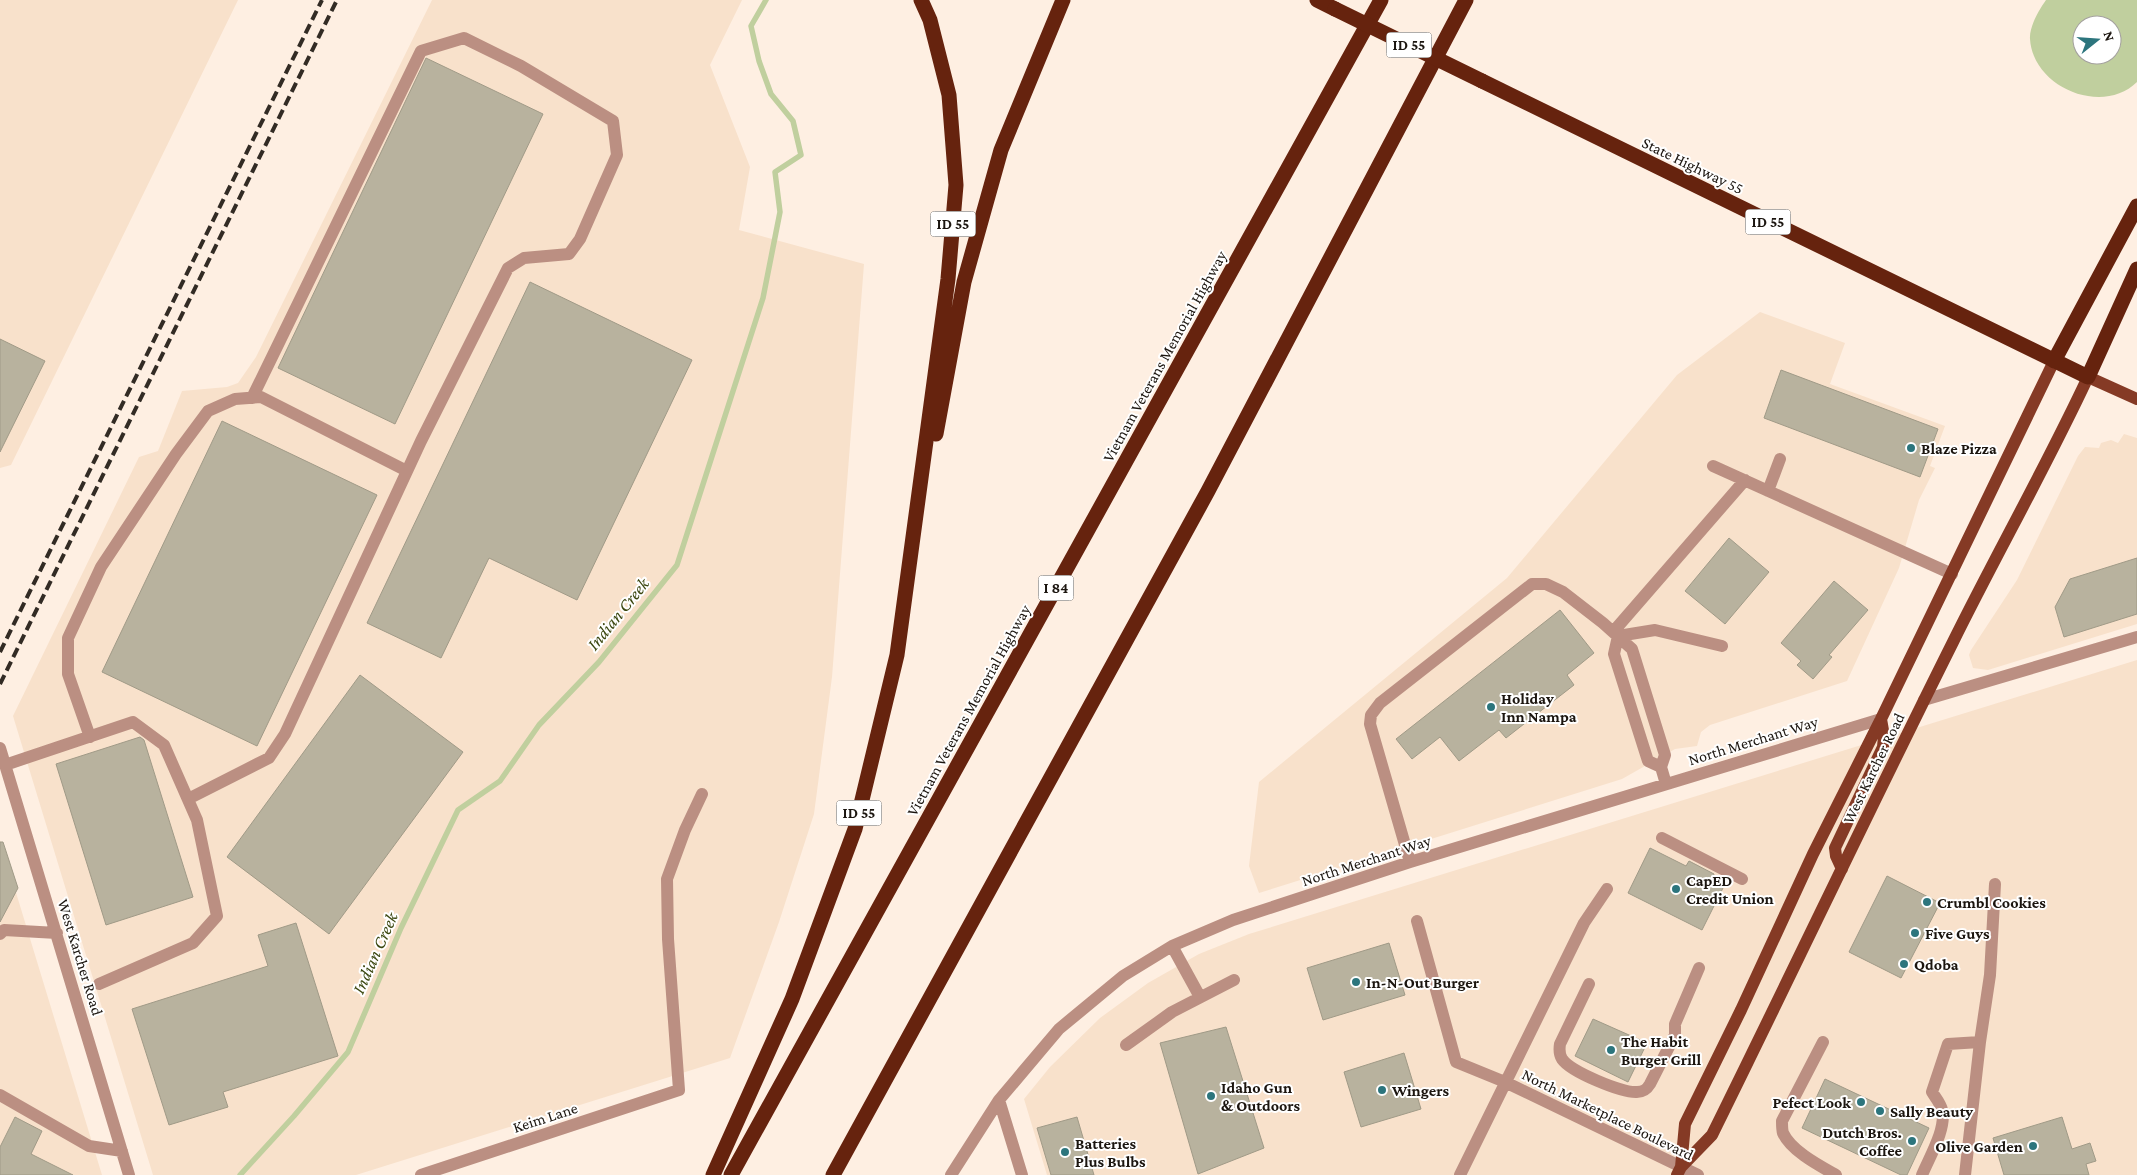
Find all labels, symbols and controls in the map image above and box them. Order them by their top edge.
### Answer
north arrow [2072,15,2122,65]
text: N [2100,29,2119,44]
road number: ID 55 [1386,32,1432,58]
street label: State Highway 55 [1639,134,1746,198]
road number: ID 55 [1746,210,1790,234]
road number: ID 55 [930,212,976,236]
street label: Vietnam Veterans Memorial Highway [1099,247,1231,465]
place label: Blaze Pizza [1921,440,1997,457]
marker: Blaze Pizza [1905,442,1917,454]
water label: Indian Creek [583,573,654,654]
road number: I 84 [1038,576,1074,600]
street label: Vietnam Veterans Memorial Highway [903,601,1035,819]
place label: Holiday Inn Nampa [1501,690,1577,725]
marker: Holiday Inn Nampa [1485,701,1497,713]
street label: West Karcher Road [1839,710,1908,826]
street label: North Merchant Way [1686,712,1821,769]
road number: ID 55 [836,800,882,826]
street label: North Merchant Way [1299,831,1434,890]
place label: CapED Credit Union [1686,872,1774,907]
marker: CapED Credit Union [1670,883,1682,895]
place label: Crumbl Cookies [1937,894,2046,911]
marker: Crumbl Cookies [1921,896,1933,908]
street label: West Karcher Road [55,897,106,1018]
water label: Indian Creek [348,908,402,997]
place label: Five Guys [1925,925,1990,942]
marker: Five Guys [1909,927,1921,939]
place label: Qdoba [1914,956,1959,973]
marker: Qdoba [1898,958,1910,970]
place label: In-N-Out Burger [1366,974,1480,991]
marker: In-N-Out Burger [1350,976,1362,988]
place label: The Habit Burger Grill [1621,1033,1702,1068]
marker: The Habit Burger Grill [1605,1044,1617,1056]
street label: North Marketplace Boulevard [1519,1066,1697,1165]
place label: Idaho Gun & Outdoors [1221,1079,1301,1114]
place label: Wingers [1391,1082,1449,1099]
marker: Wingers [1376,1084,1388,1096]
marker: Idaho Gun & Outdoors [1205,1090,1217,1102]
place label: Pefect Look [1773,1094,1851,1111]
marker: Pefect Look [1855,1096,1867,1108]
street label: Keim Lane [511,1099,580,1136]
place label: Sally Beauty [1890,1103,1973,1120]
marker: Sally Beauty [1874,1105,1886,1117]
place label: Dutch Bros. Coffee [1822,1124,1903,1159]
place label: Batteries Plus Bulbs [1075,1135,1146,1170]
marker: Dutch Bros. Coffee [1906,1135,1918,1147]
place label: Olive Garden [1935,1138,2023,1155]
marker: Olive Garden [2027,1140,2039,1152]
marker: Batteries Plus Bulbs [1059,1146,1071,1158]

